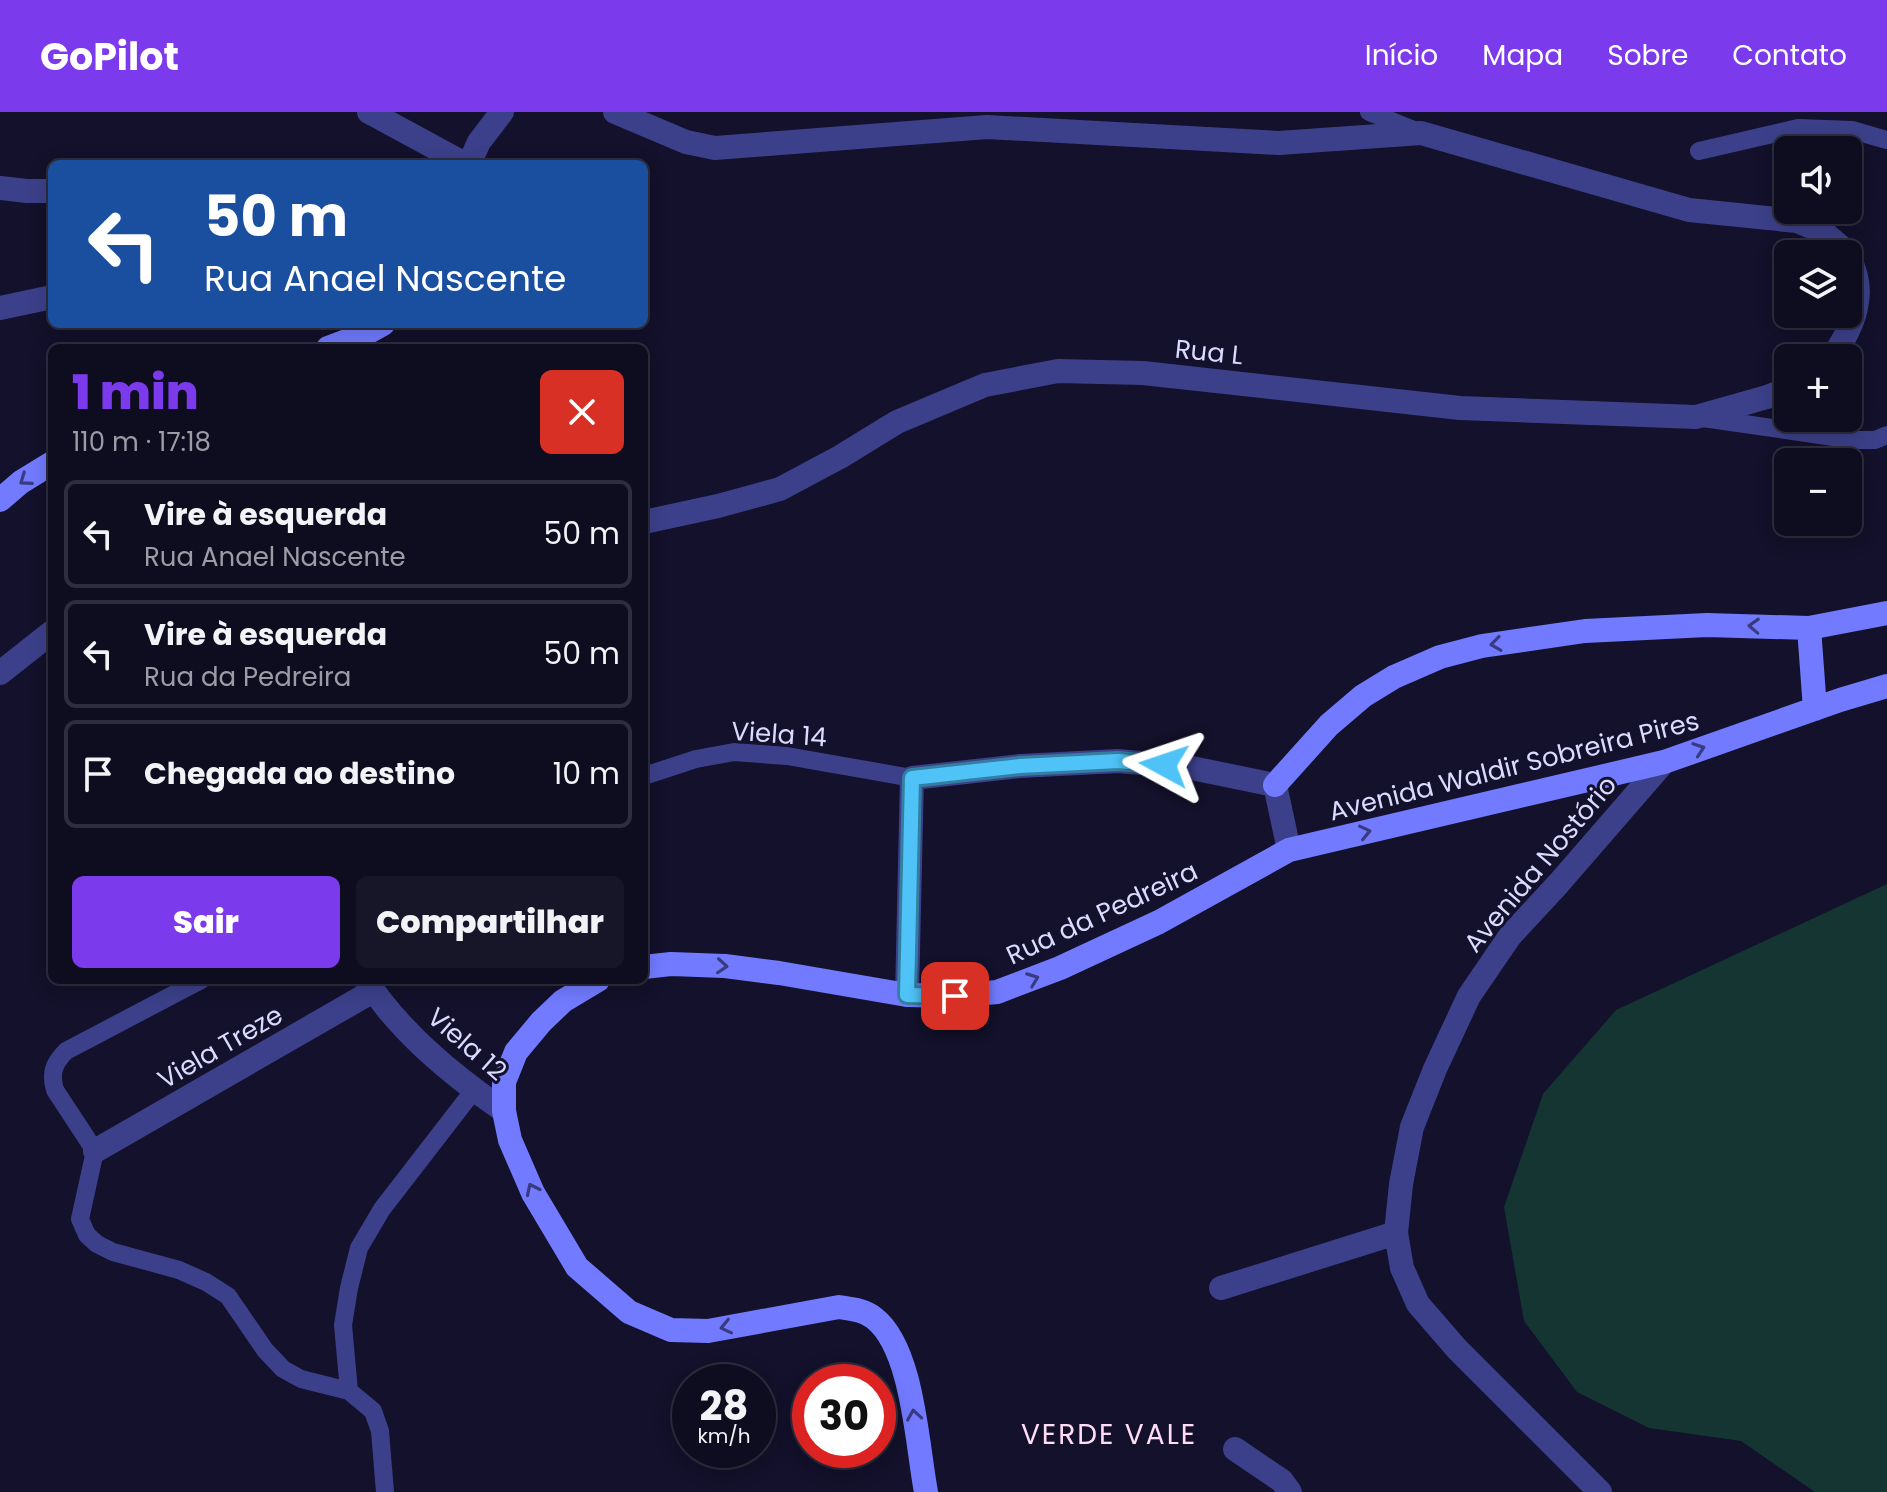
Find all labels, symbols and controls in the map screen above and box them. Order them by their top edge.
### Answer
text: GoPilot [40,30,179,83]
text: Início [1365,36,1438,75]
text: Mapa [1482,36,1563,75]
text: Sobre [1607,36,1688,75]
text: Contato [1732,36,1847,75]
map controls [1774,136,1862,536]
button: sound [1774,136,1862,224]
text: 50 m [204,177,348,256]
icon: left [72,192,176,296]
button: layers [1774,240,1862,328]
text: Rua Anael Nascente [204,253,566,304]
street label: Rua L [1173,331,1245,373]
button: + [1774,344,1862,432]
text: 1 min [72,359,199,426]
button: close [540,370,624,454]
text: 110 m · 17:18 [72,424,211,460]
button: − [1774,448,1862,536]
one-way arrow [20,470,34,485]
text: Vire à esquerda [144,493,387,536]
icon: left [76,512,120,556]
text: 50 m [543,512,620,555]
text: Rua Anael Nascente [144,539,406,575]
text: Vire à esquerda [144,613,387,656]
one-way arrow [1747,618,1760,635]
icon: left [76,632,120,676]
text: 50 m [543,632,620,675]
one-way arrow [1489,635,1502,652]
text: Rua da Pedreira [144,659,351,695]
street label: Avenida Waldir Sobreira Pires [1325,703,1703,829]
street label: Viela 14 [730,713,828,755]
position arrow [1122,723,1206,807]
one-way arrow [1691,743,1705,759]
icon: arrive [76,752,120,796]
text: Chegada ao destino [144,752,455,795]
text: 10 m [553,752,620,795]
street label: Avenida Nostório [1455,768,1625,960]
one-way arrow [1358,825,1372,842]
street label: Rua da Pedreira [1000,853,1204,973]
button: Sair [72,876,340,968]
button: Compartilhar [356,876,624,968]
one-way arrow [716,957,729,974]
pin [921,962,989,1030]
one-way arrow [1025,972,1039,989]
icon: arrive [933,974,977,1018]
street label: Viela Treze [151,997,289,1097]
street label: Viela 12 [420,999,514,1089]
one-way arrow [526,1182,541,1197]
one-way arrow [719,1318,733,1335]
speed limit sign: 30 [792,1364,896,1468]
text: 28 [700,1378,748,1434]
one-way arrow [906,1408,923,1422]
district label: VERDE VALE [1021,1415,1197,1454]
text: km/h [697,1422,751,1450]

